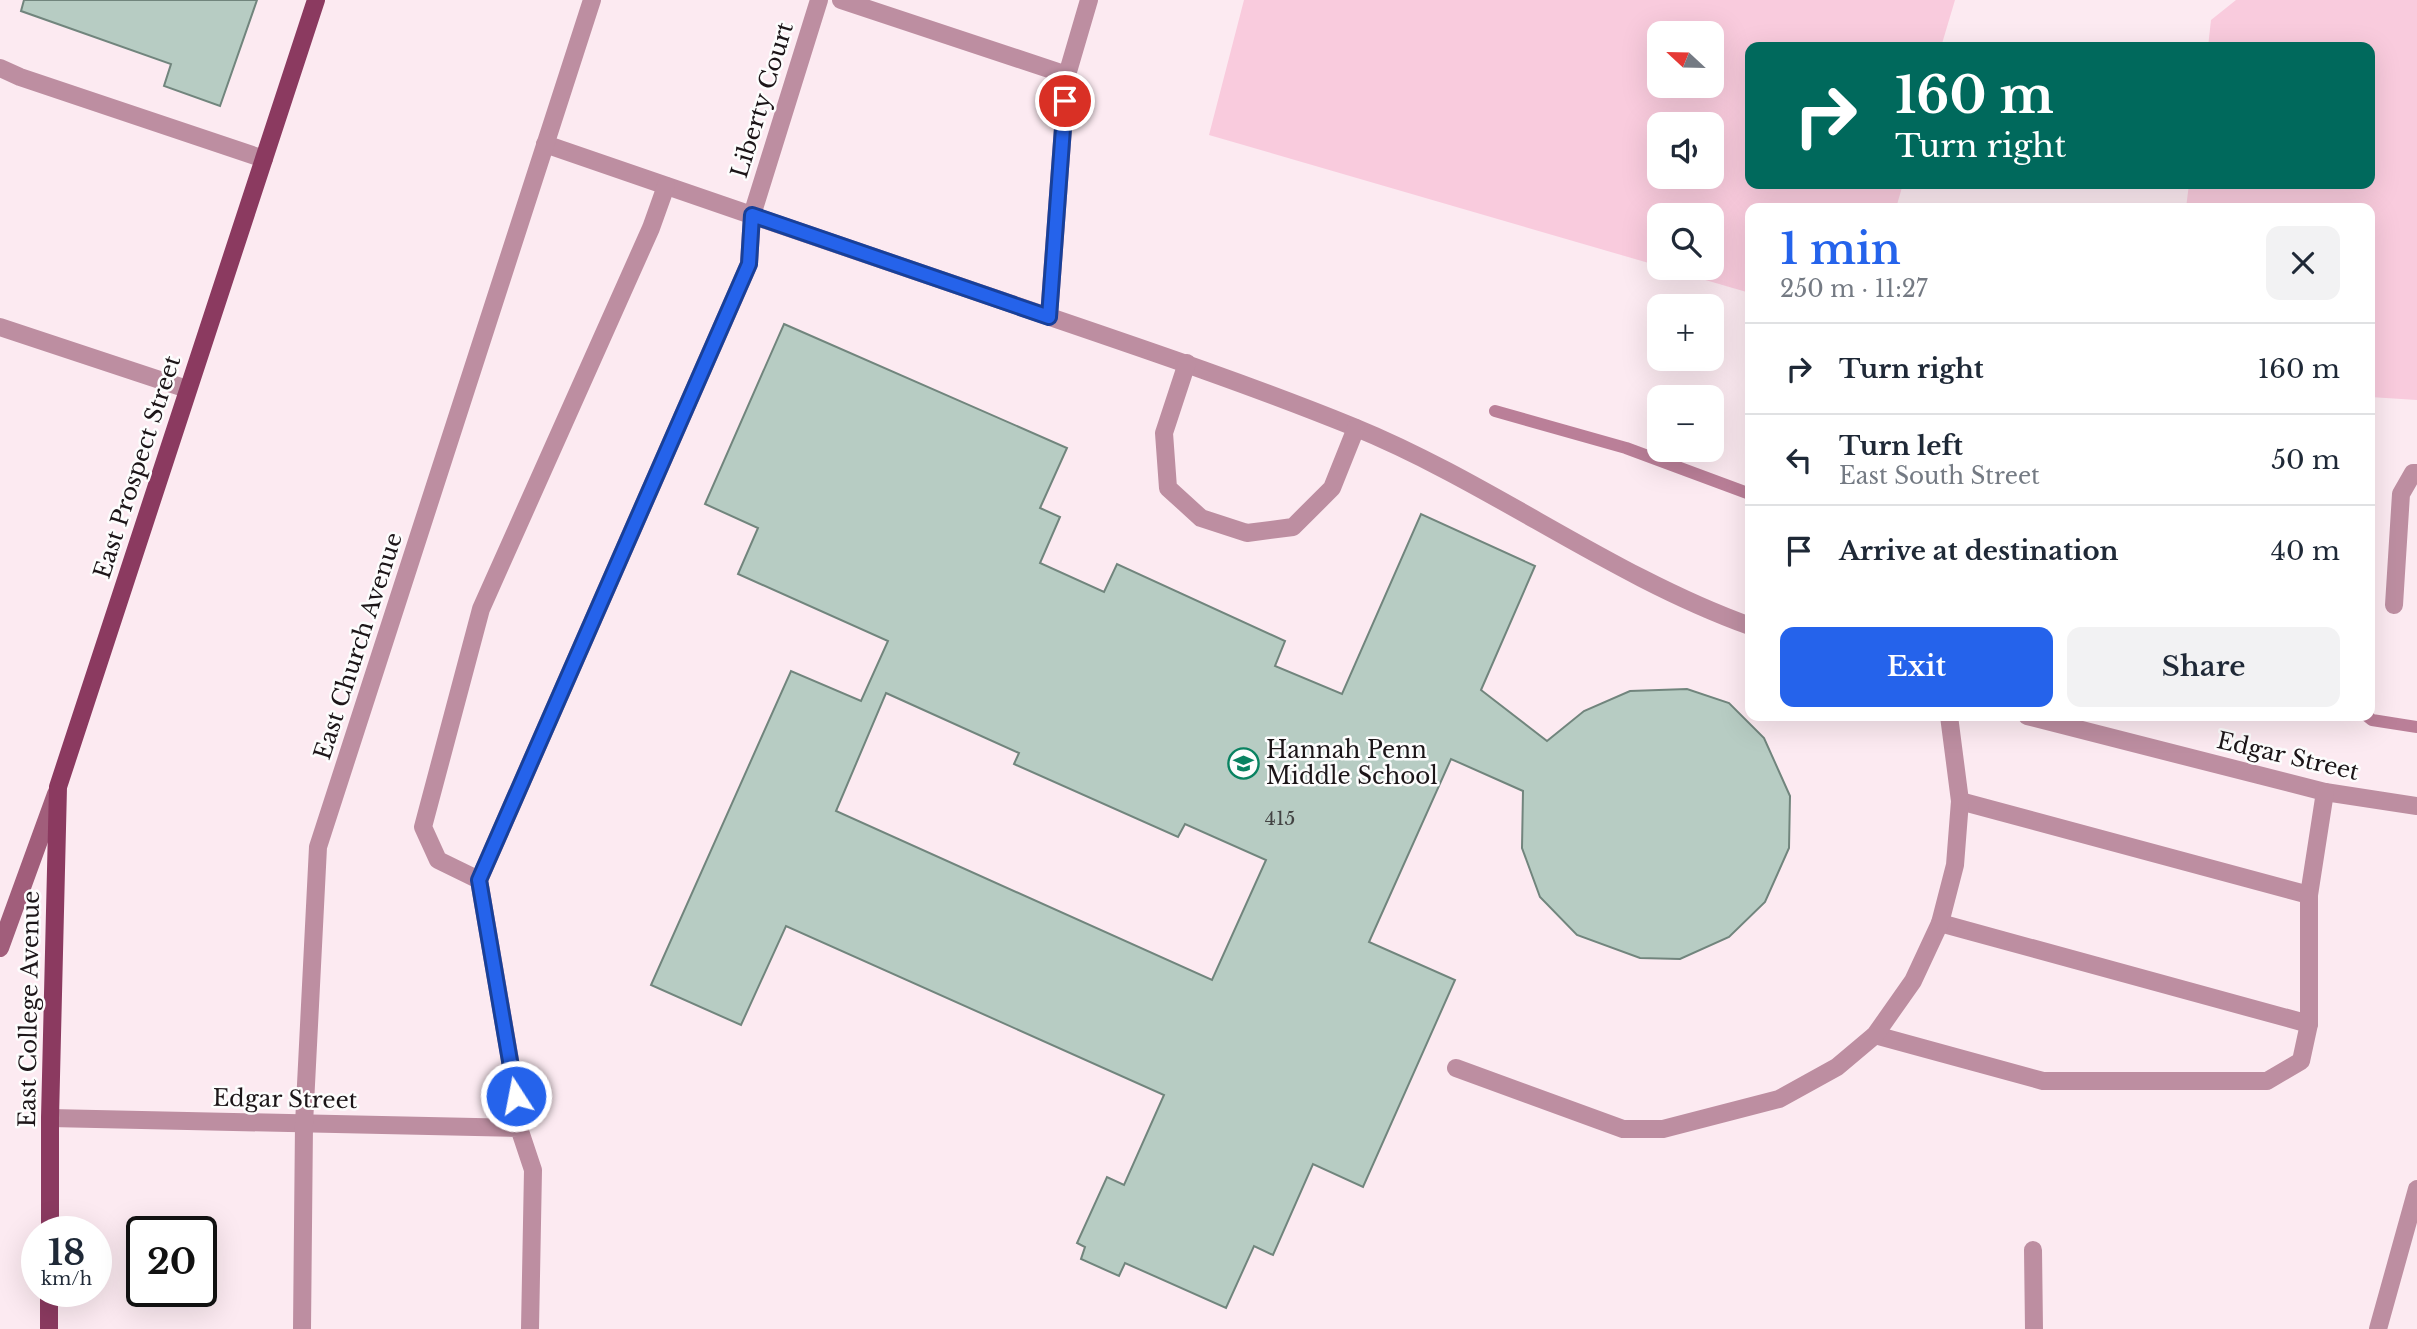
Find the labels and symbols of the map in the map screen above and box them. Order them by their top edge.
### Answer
street label: Liberty Court [725,18,799,181]
north arrow [1647,21,1724,98]
pin [1035,71,1095,131]
street label: East Prospect Street [88,352,186,582]
street label: East Church Avenue [308,529,408,763]
street label: Edgar Street [2214,726,2362,786]
place label: Hannah Penn Middle School [1266,736,1438,790]
school or university icon: Hannah Penn Middle School [1226,746,1260,780]
house number: 415 [1265,807,1295,830]
street label: East College Avenue [13,890,45,1128]
position arrow [479,1059,553,1133]
street label: Edgar Street [212,1084,358,1114]
speed limit sign: 20 [126,1216,217,1307]

